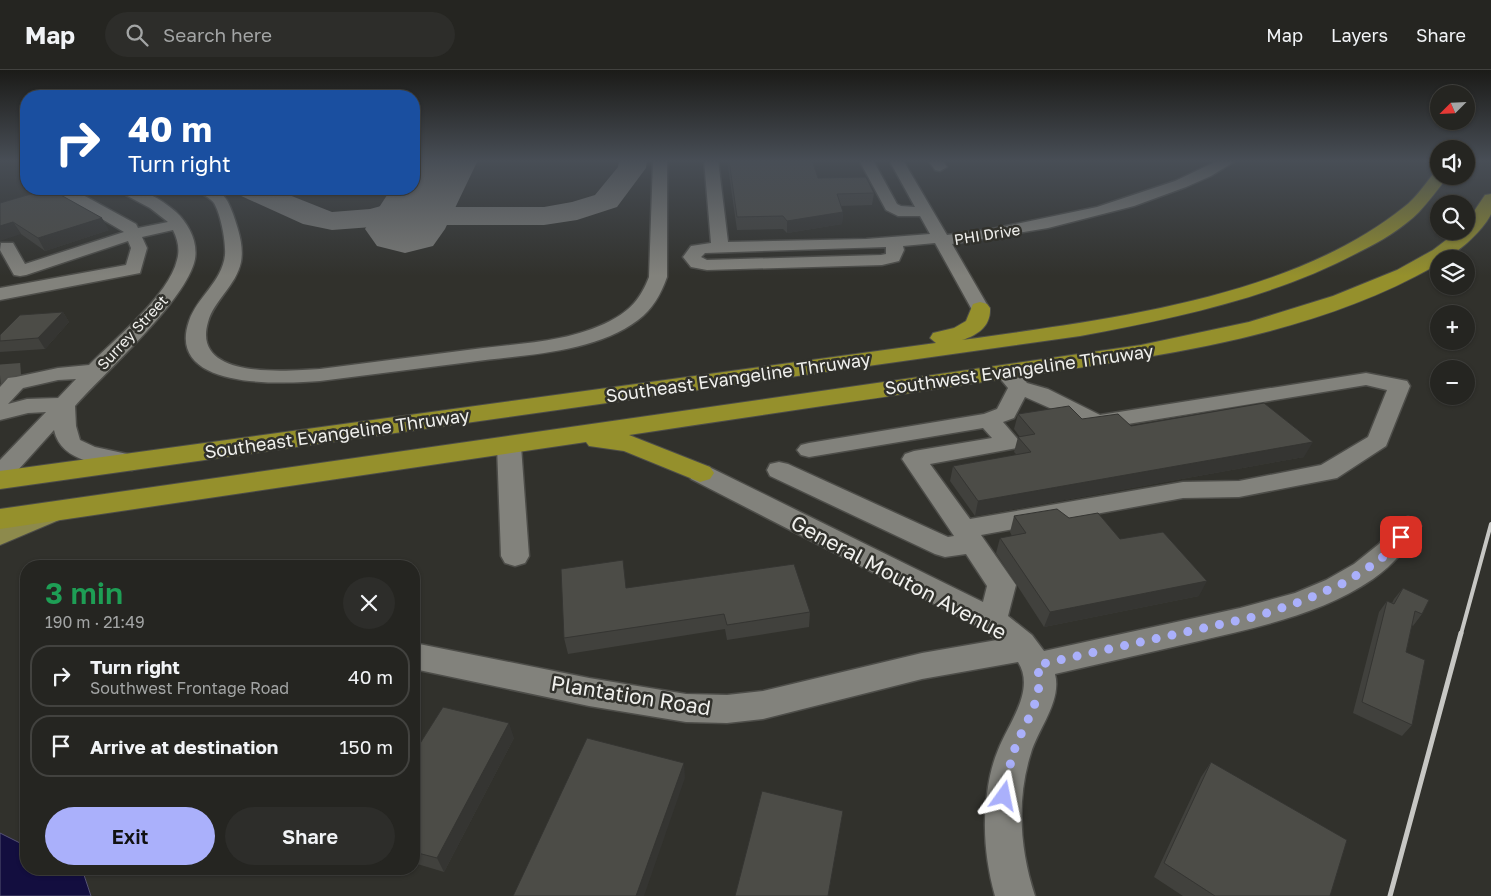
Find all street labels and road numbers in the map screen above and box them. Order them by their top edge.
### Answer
street label: PHI Drive [953,220,1022,248]
street label: Surrey Street [93,291,171,373]
street label: Southwest Evangeline Thruway [883,339,1155,399]
street label: Southeast Evangeline Thruway [604,348,872,406]
street label: Southeast Evangeline Thruway [203,404,471,462]
street label: General Mouton Avenue [787,509,1011,645]
street label: Plantation Road [549,670,713,720]

